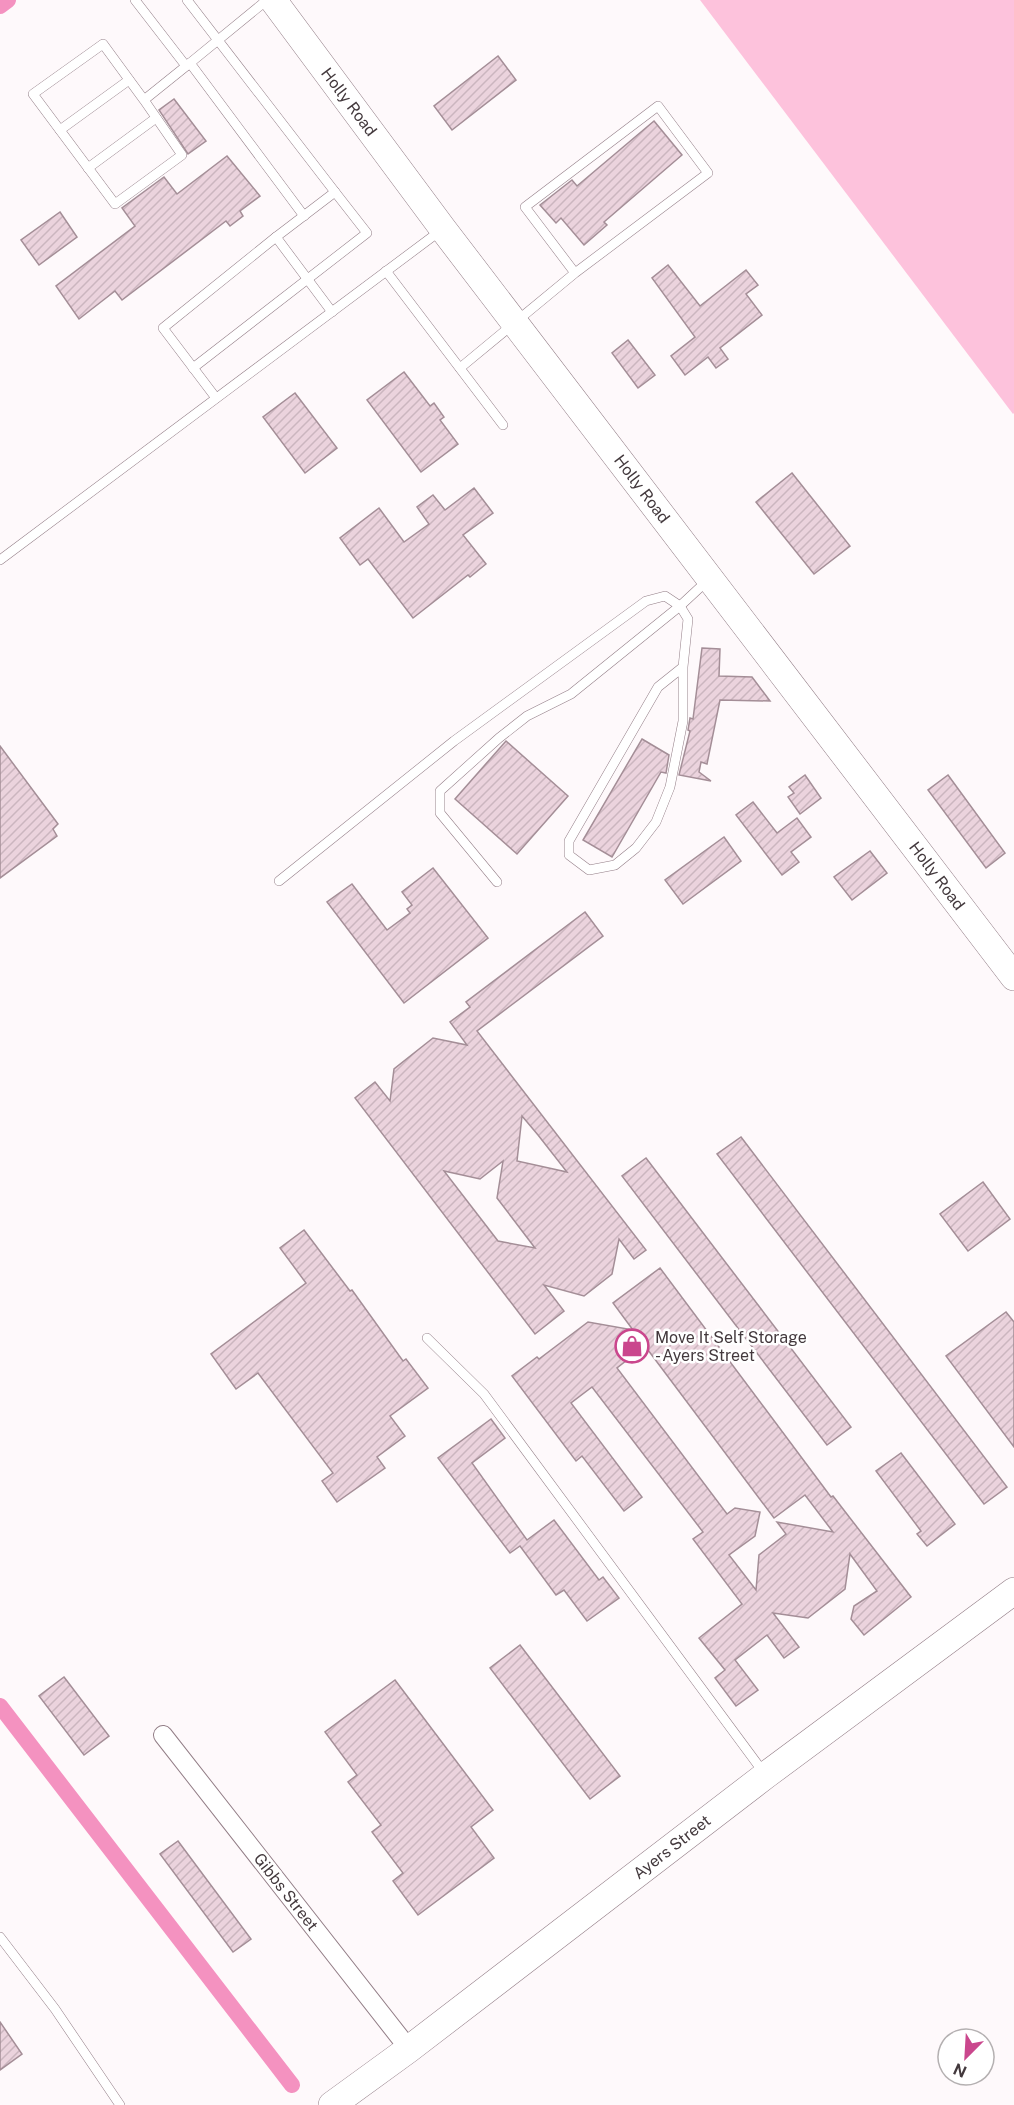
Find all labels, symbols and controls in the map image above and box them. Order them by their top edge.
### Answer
street label: Holly Road [317,64,381,140]
street label: Holly Road [610,451,674,527]
street label: Holly Road [905,838,969,914]
shop icon: Move It Self Storage - Ayers Street [614,1328,650,1364]
place label: Move It Self Storage - Ayers Street [655,1328,807,1365]
street label: Ayers Street [630,1811,714,1883]
street label: Gibbs Street [250,1849,322,1935]
north arrow [936,2027,996,2087]
text: N [951,2059,970,2081]

